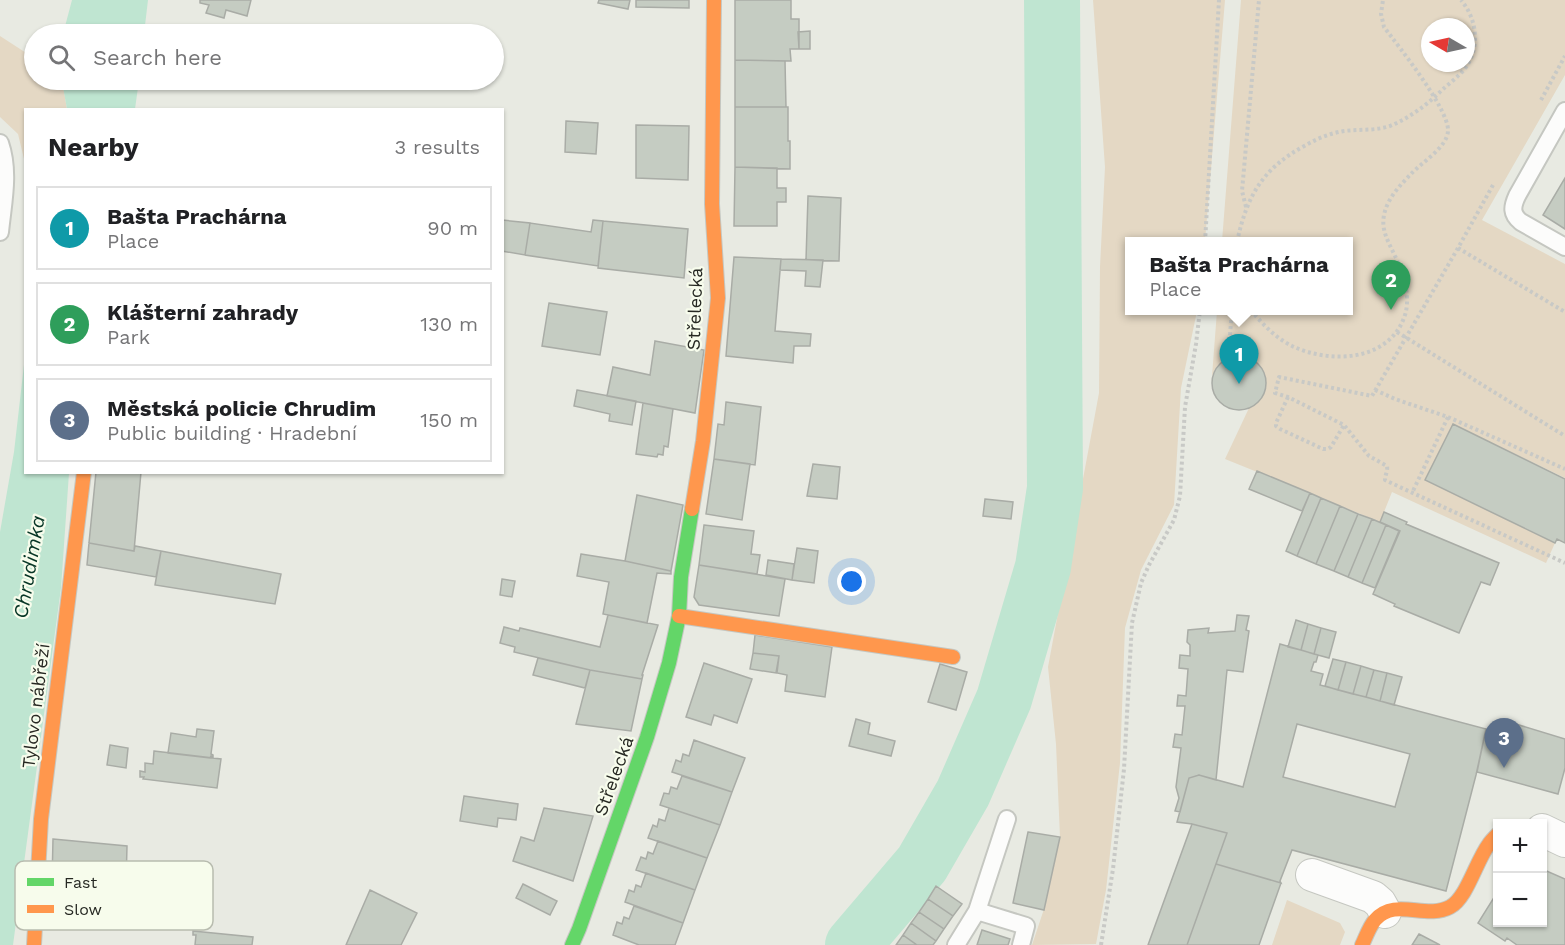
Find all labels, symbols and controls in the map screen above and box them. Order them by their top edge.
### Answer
north arrow [1421,18,1475,72]
search box [24,24,504,90]
icon: search [45,41,78,74]
text: Search here [93,45,222,70]
text: Nearby [48,132,139,162]
text: 3 results [395,135,480,159]
text: Bašta Prachárna [107,204,287,229]
text: 1 [65,216,74,240]
text: 90 m [427,216,478,240]
text: Place [107,229,159,253]
popup [1125,237,1353,315]
text: Bašta Prachárna [1149,252,1329,277]
pin: 2 [1372,260,1410,310]
street label: Střelecká [683,267,706,351]
text: Place [1149,277,1202,301]
text: Klášterní zahrady [107,300,298,325]
text: 2 [64,312,75,336]
text: 130 m [420,312,478,336]
text: Park [107,325,150,349]
pin: 1 [1220,334,1258,384]
text: Městská policie Chrudim [107,396,376,421]
text: 3 [64,408,75,432]
text: 150 m [420,408,478,432]
text: Public building · Hradební [107,421,357,445]
water label: Chrudimka [8,514,50,620]
your location [837,567,866,596]
street label: Tylovo nábřeží [17,642,54,770]
pin: 3 [1484,718,1524,768]
street label: Střelecká [590,733,638,818]
map controls [1493,819,1547,927]
button: + [1493,819,1547,873]
legend [15,861,213,930]
text: Fast [64,873,97,892]
button: − [1493,873,1547,927]
text: Slow [64,900,102,919]

